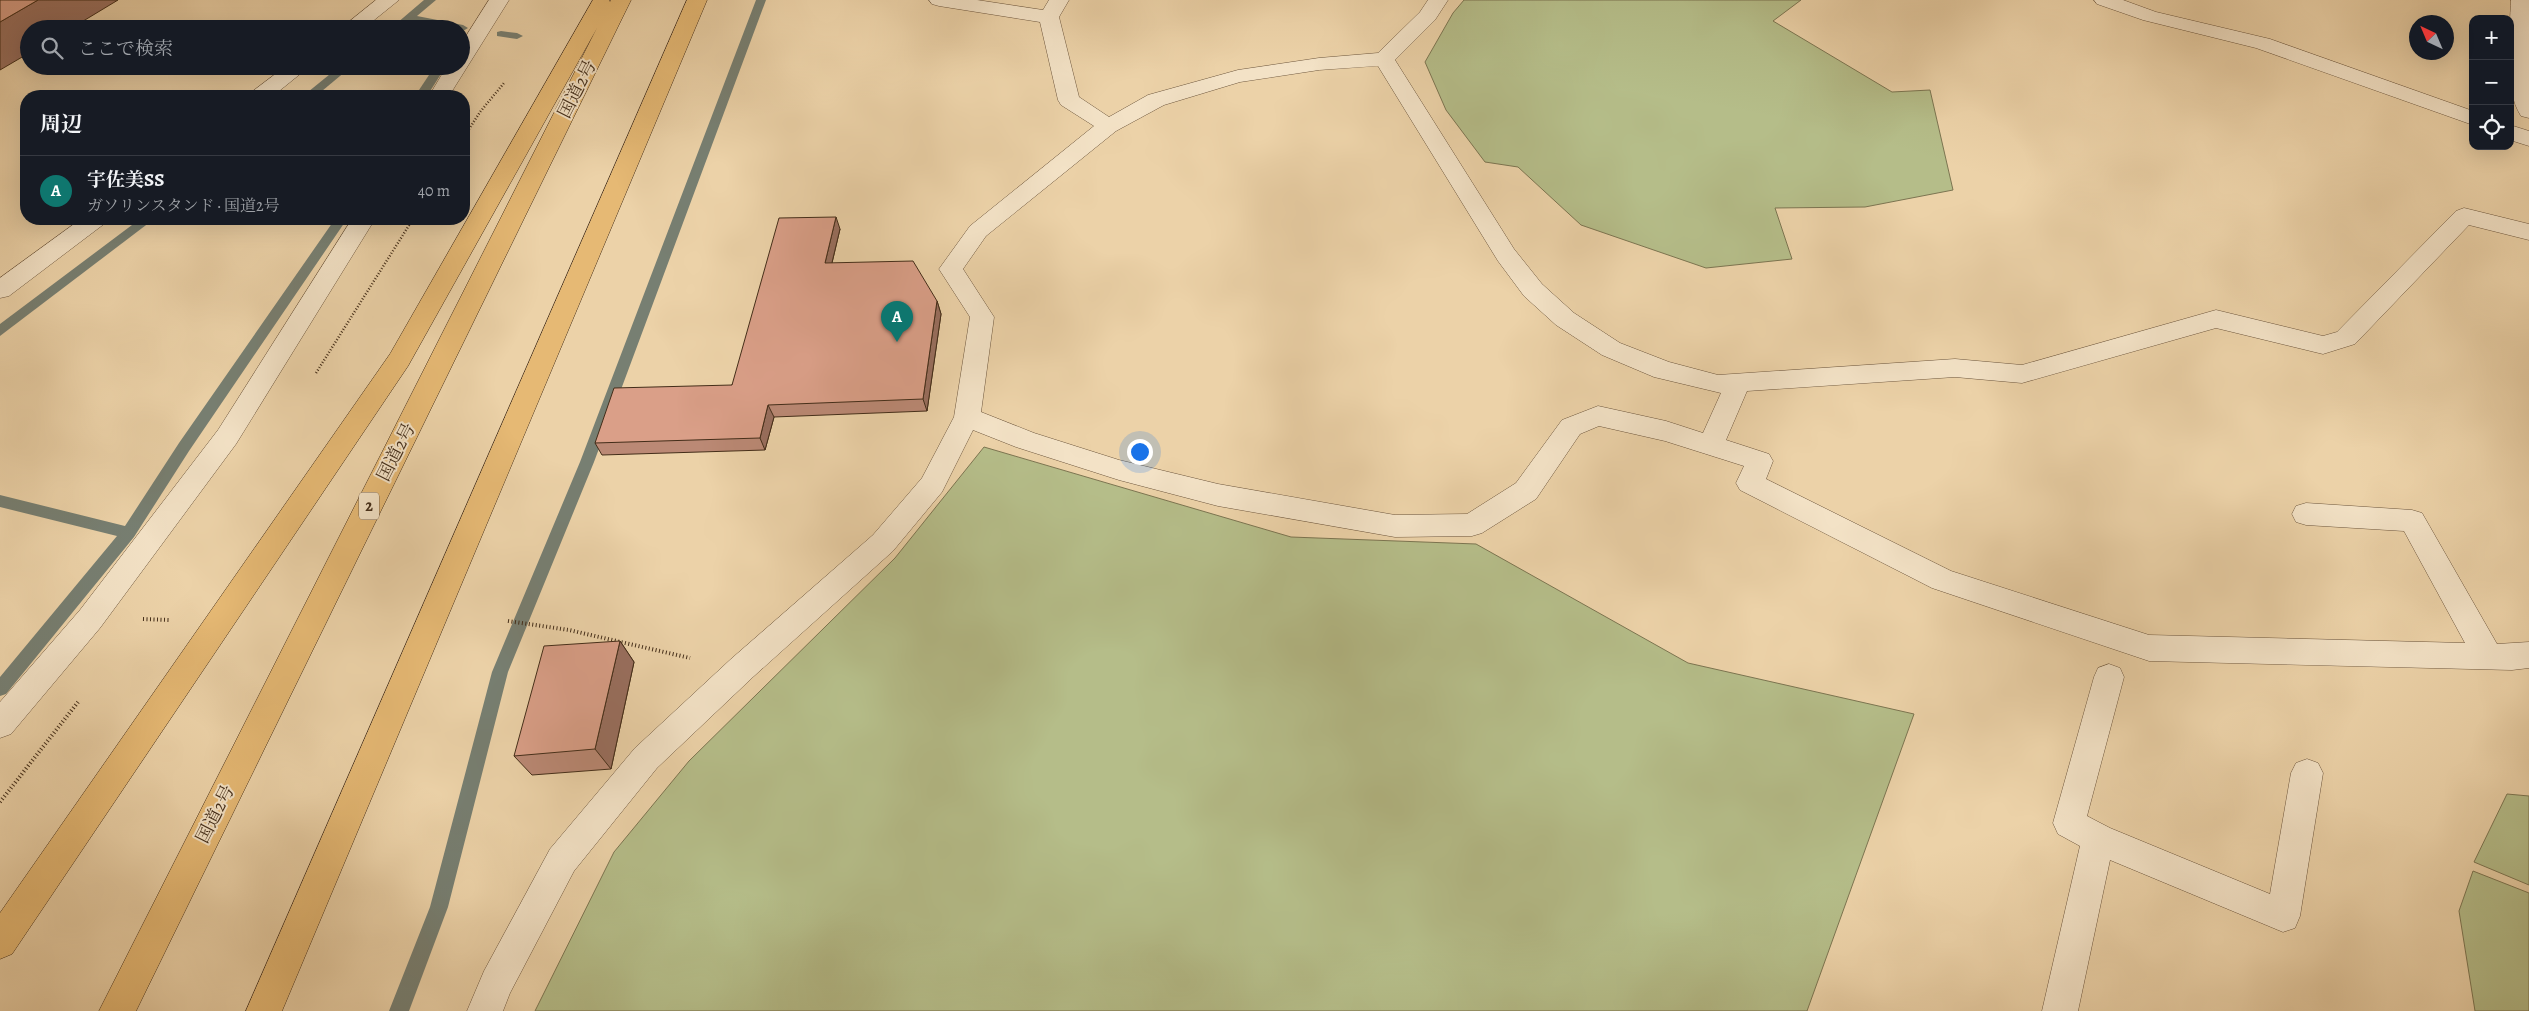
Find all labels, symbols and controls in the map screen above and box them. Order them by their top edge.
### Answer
north arrow [2409,15,2454,60]
map controls [2469,15,2514,150]
button: + [2469,15,2514,60]
search box [20,20,470,75]
icon: search [38,34,66,62]
text: ここで検索 [78,36,173,62]
street label: 国道2号 [552,56,602,122]
button: − [2469,60,2514,105]
button: locate [2469,105,2514,150]
text: 周辺 [40,110,82,138]
text: 宇佐美SS [87,167,164,193]
text: A [51,180,61,202]
text: 40 m [418,180,450,202]
text: ガソリンスタンド · 国道2号 [87,195,280,217]
pin: A [881,301,913,342]
street label: 国道2号 [371,419,421,485]
your location [1127,439,1153,465]
road number: 2 [359,492,379,520]
street label: 国道2号 [190,781,240,847]

